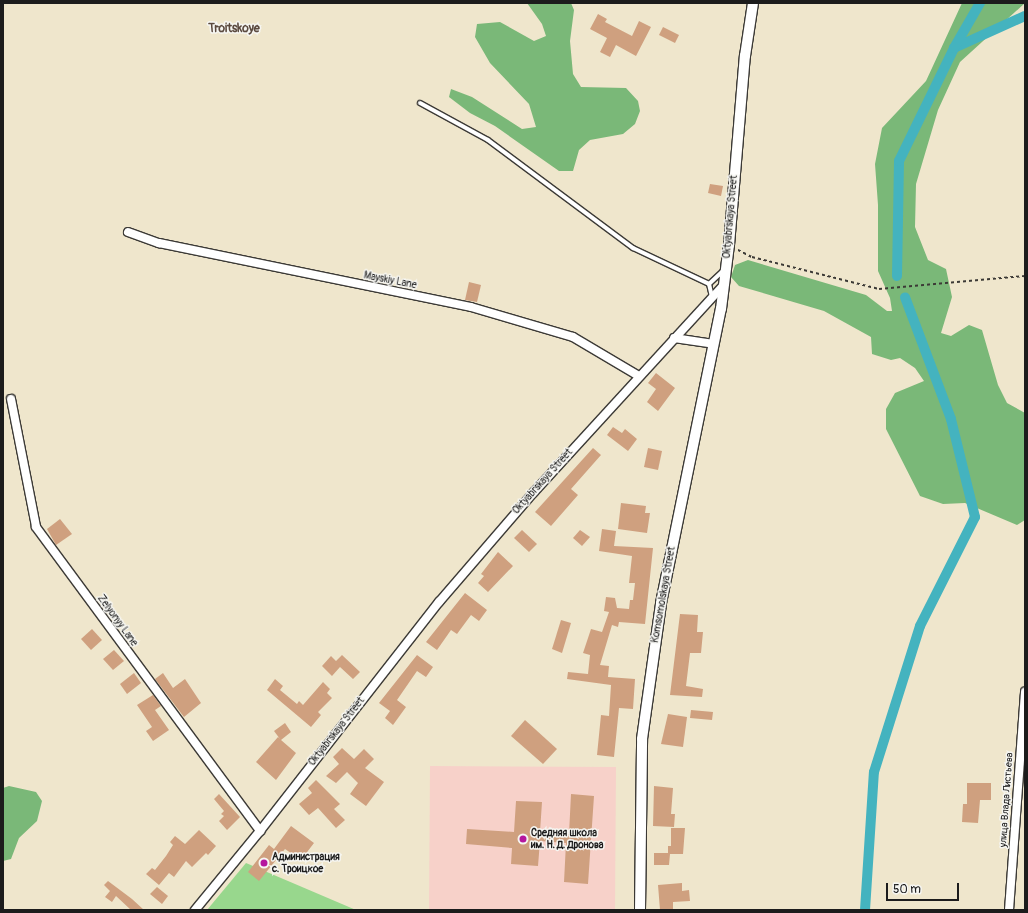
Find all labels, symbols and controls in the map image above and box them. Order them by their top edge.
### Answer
district label: Troitskoye [208,22,260,36]
street label: Oktyabrskaya Street [721,175,741,259]
street label: Mayskiy Lane [363,270,417,292]
street label: Oktyabrskaya Street [511,447,575,517]
street label: Komsomolskaya Street [650,546,678,644]
street label: Zelyonyy Lane [94,593,140,649]
street label: Oktyabrskaya Street [307,695,367,769]
street label: улица Влада Листьева [998,752,1016,848]
place label: Средняя школа им. Н. Д. Дронова [531,827,603,850]
marker: Средняя школа им. Н. Д. Дронова [518,834,528,844]
place label: Администрация с. Троицкое [272,851,340,874]
marker: Администрация с. Троицкое [259,858,269,868]
scale bar [888,875,961,901]
text: 50 m [893,882,921,897]

